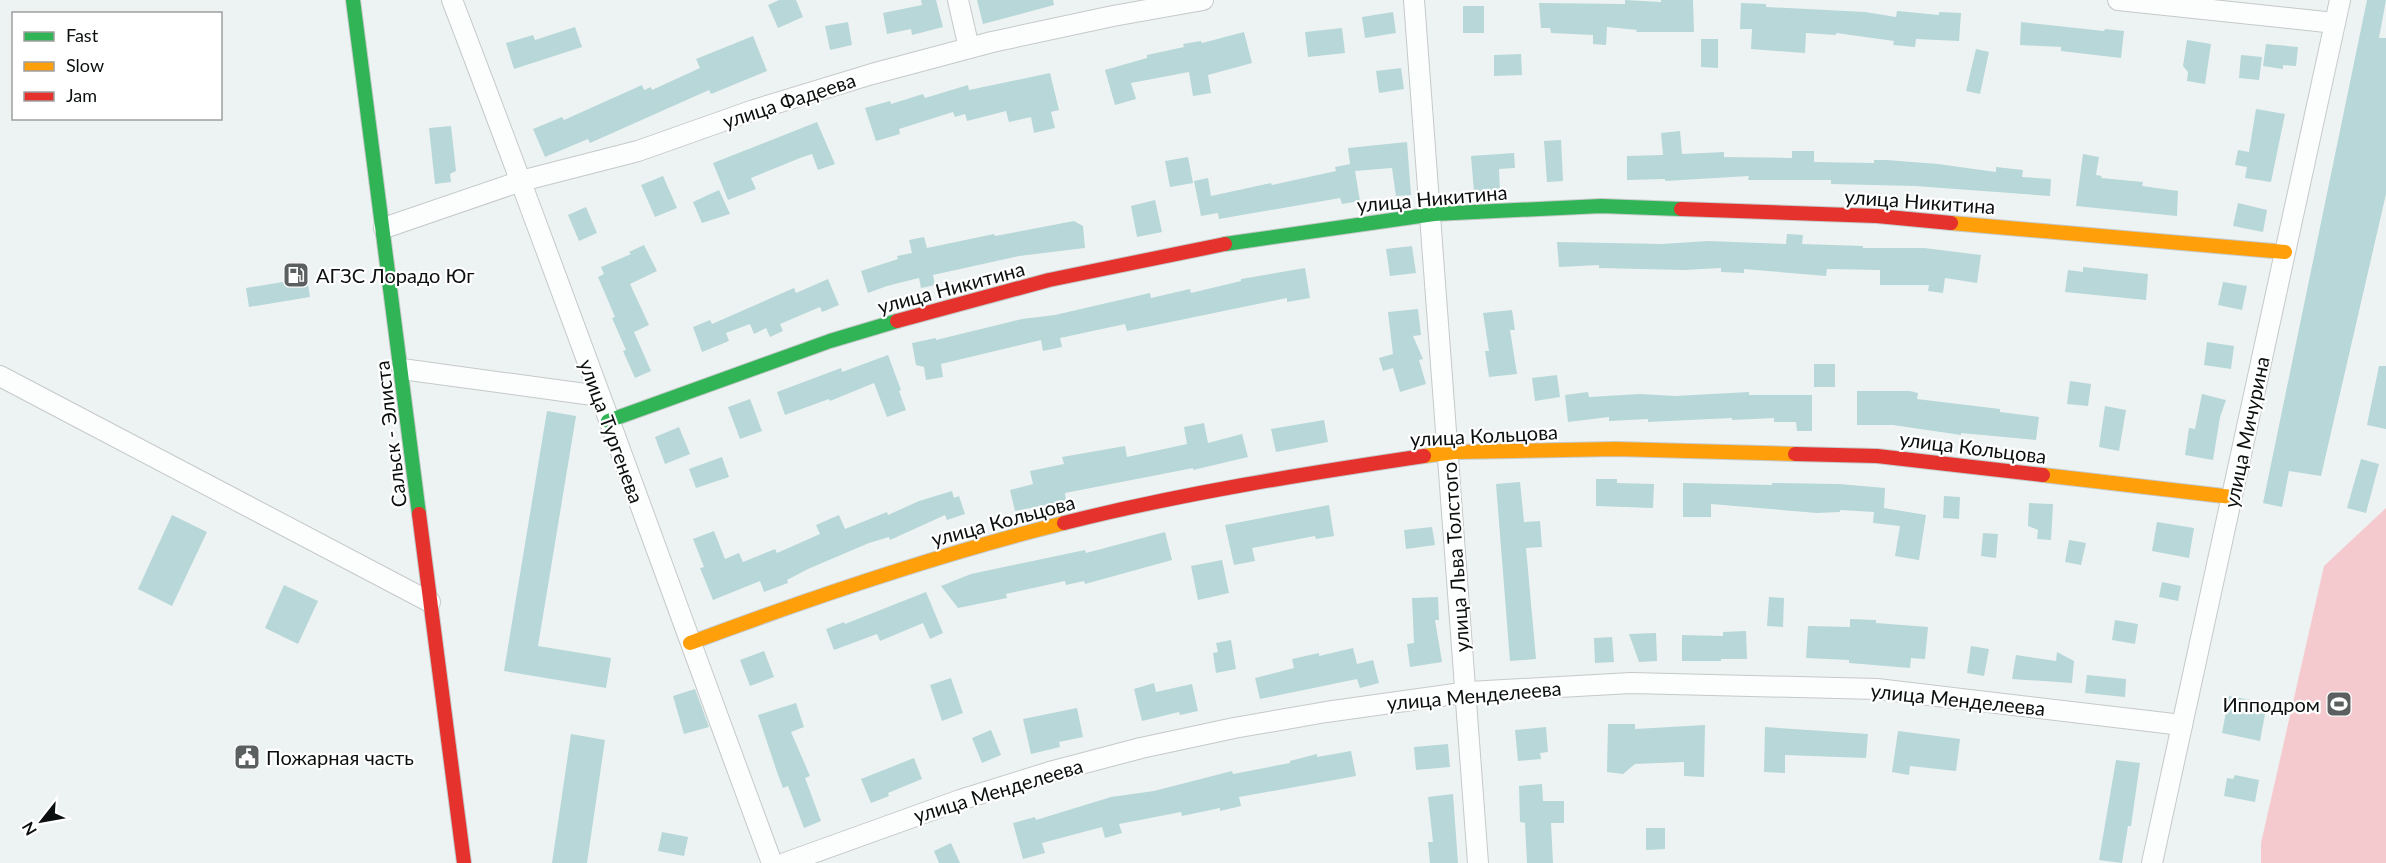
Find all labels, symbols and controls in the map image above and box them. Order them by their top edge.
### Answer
legend [12,12,222,120]
text: Fast [66,24,99,46]
text: Slow [66,54,104,76]
street label: улица Фадеева [720,67,858,133]
text: Jam [66,84,97,106]
street label: улица Никитина [1356,179,1508,217]
street label: улица Никитина [1844,184,1996,218]
street label: улица Никитина [875,256,1027,318]
fuel station icon: АГЗС Лорадо Юг [281,260,311,290]
place label: АГЗС Лорадо Юг [316,263,475,287]
street label: улица Мичурина [2218,354,2274,510]
street label: улица Тургенева [575,356,649,506]
street label: Сальск - Элиста [369,359,411,509]
street label: улица Кольцова [1410,419,1558,451]
street label: улица Кольцова [1898,426,2048,468]
street label: улица Льва Толстого [1436,461,1474,653]
street label: улица Кольцова [928,489,1078,551]
street label: улица Менделеева [1386,675,1562,715]
street label: улица Менделеева [1870,678,2046,720]
sports icon: Ипподром [2324,689,2354,719]
place label: Ипподром [2222,692,2320,716]
public building icon: Пожарная часть [232,742,262,772]
place label: Пожарная часть [266,745,414,769]
street label: улица Менделеева [911,753,1085,827]
north arrow [12,791,72,851]
text: N [17,819,40,839]

